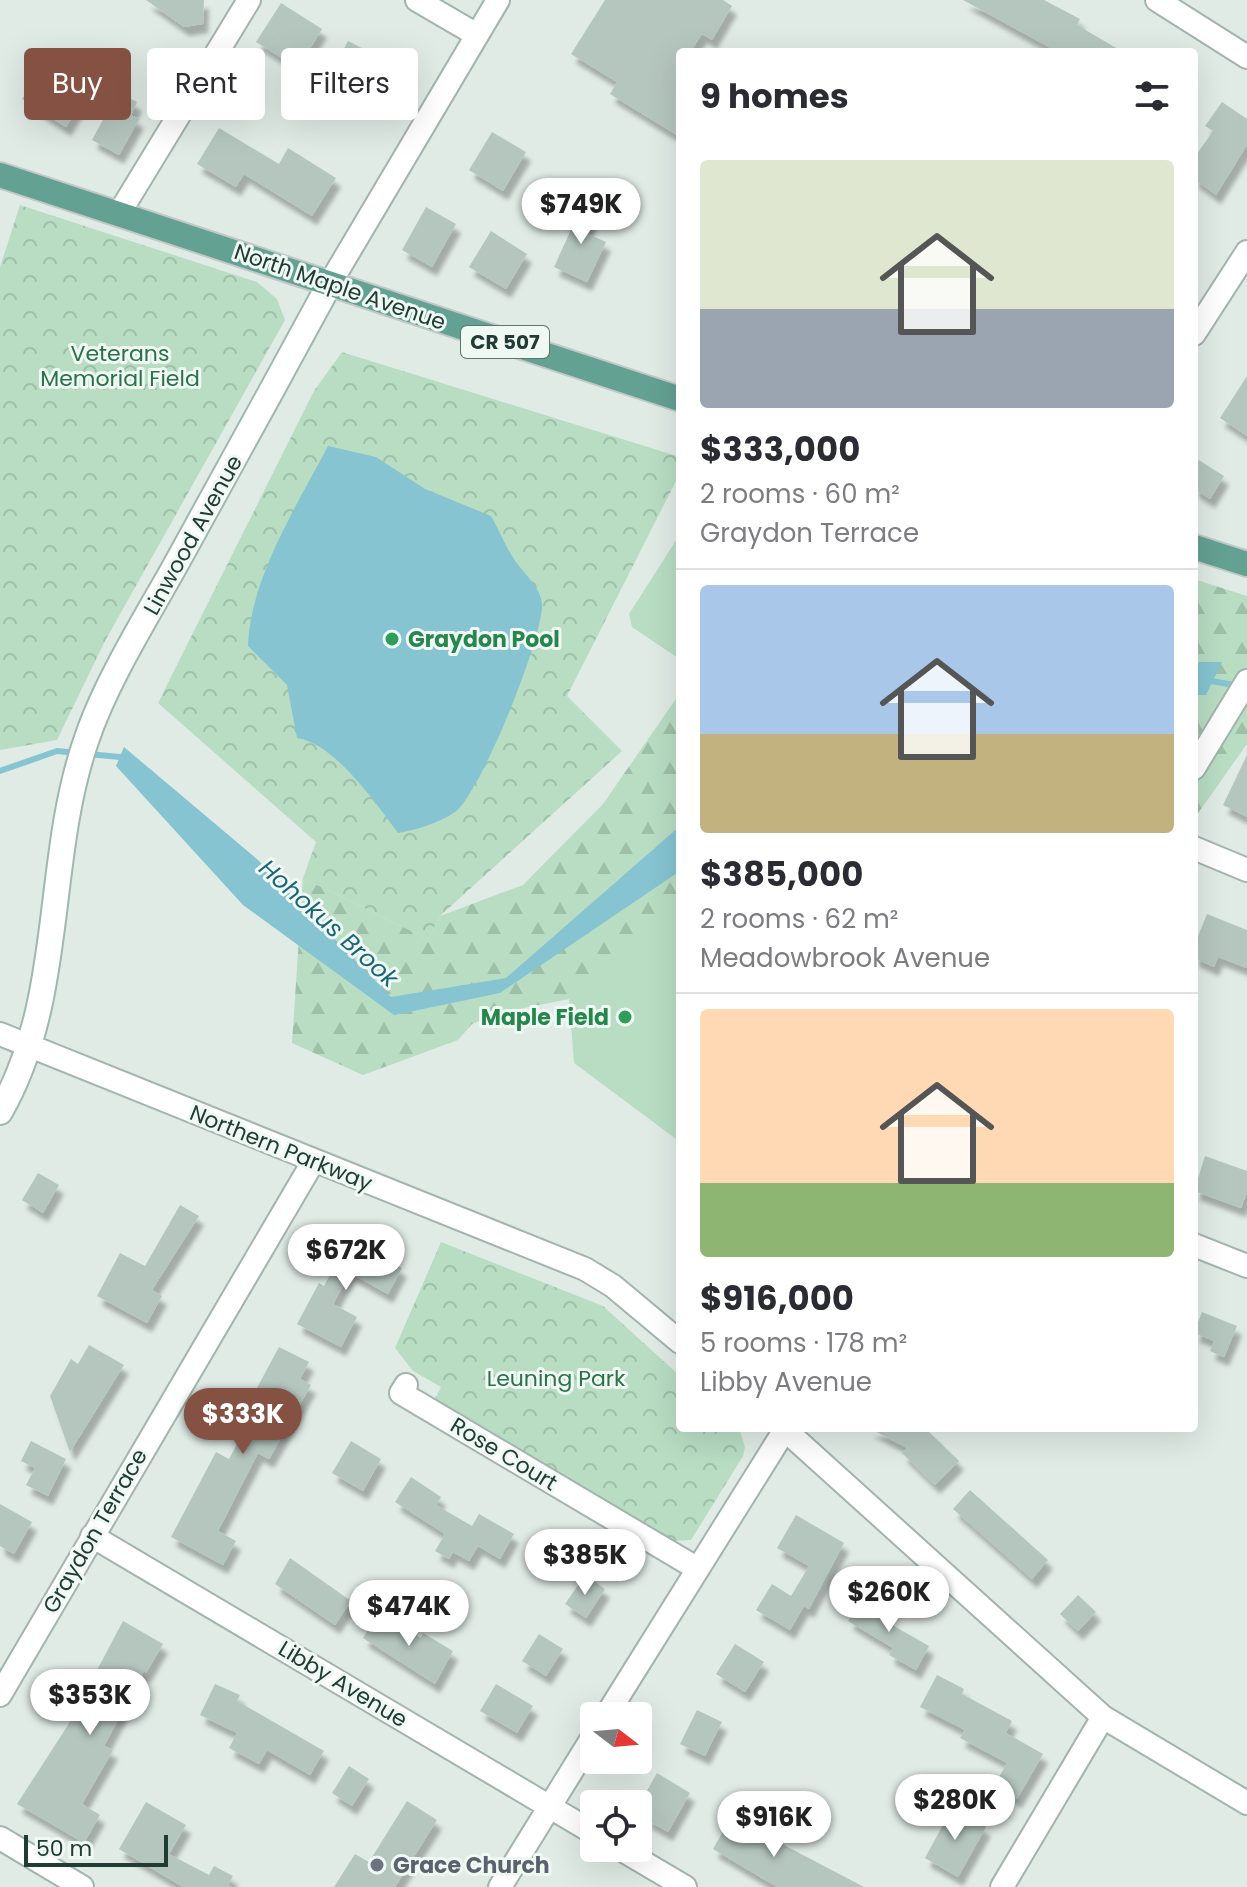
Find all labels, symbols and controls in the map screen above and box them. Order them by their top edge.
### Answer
chip: Buy [24,48,131,120]
chip: Rent [147,48,265,120]
chip: Filters [281,48,418,120]
text: 9 homes [700,72,849,120]
icon: filters [1130,74,1174,118]
pin: $749K [525,178,637,246]
text: $749K [540,186,622,222]
icon: home [865,212,1009,356]
street label: North Maple Avenue [230,236,450,338]
road number: CR 507 [461,326,549,358]
park label: Veterans Memorial Field [40,338,200,394]
text: $333,000 [700,425,860,473]
street label: Linwood Avenue [136,449,250,621]
text: 2 rooms · 60 m² [700,476,900,512]
text: Graydon Terrace [700,515,919,551]
place label: Graydon Pool [408,624,560,655]
marker: Graydon Pool [383,630,401,648]
icon: home [865,637,1009,781]
text: $385,000 [700,850,863,898]
water label: Hohokus Brook [252,852,407,996]
text: 2 rooms · 62 m² [700,901,898,937]
text: Meadowbrook Avenue [700,940,990,976]
place label: Maple Field [481,1002,609,1033]
marker: Maple Field [616,1008,634,1026]
icon: home [865,1061,1009,1205]
street label: Northern Parkway [185,1097,377,1199]
pin: $672K [290,1224,402,1292]
text: $672K [306,1232,386,1268]
text: $916,000 [700,1274,854,1322]
text: 5 rooms · 178 m² [700,1325,907,1361]
park label: Leuning Park [487,1363,626,1394]
text: Libby Avenue [700,1364,872,1400]
pin: $333K [187,1388,299,1456]
text: $333K [202,1396,284,1432]
street label: Rose Court [445,1410,563,1498]
street label: Graydon Terrace [35,1443,155,1619]
pin: $385K [529,1529,641,1597]
text: $385K [543,1537,627,1573]
pin: $260K [833,1566,945,1634]
text: $260K [847,1574,931,1610]
pin: $474K [353,1580,465,1648]
text: $474K [367,1588,451,1624]
street label: Libby Avenue [273,1633,413,1735]
pin: $353K [34,1669,146,1737]
text: $353K [48,1677,132,1713]
north arrow [580,1702,652,1774]
map controls [580,1702,652,1862]
pin: $280K [899,1774,1011,1842]
text: $280K [913,1782,997,1818]
button: locate [580,1790,652,1862]
pin: $916K [718,1791,830,1859]
text: $916K [735,1799,813,1835]
scale bar [24,1831,168,1867]
text: 50 m [36,1833,92,1864]
place label: Grace Church [393,1850,550,1881]
marker: Grace Church [368,1856,386,1874]

